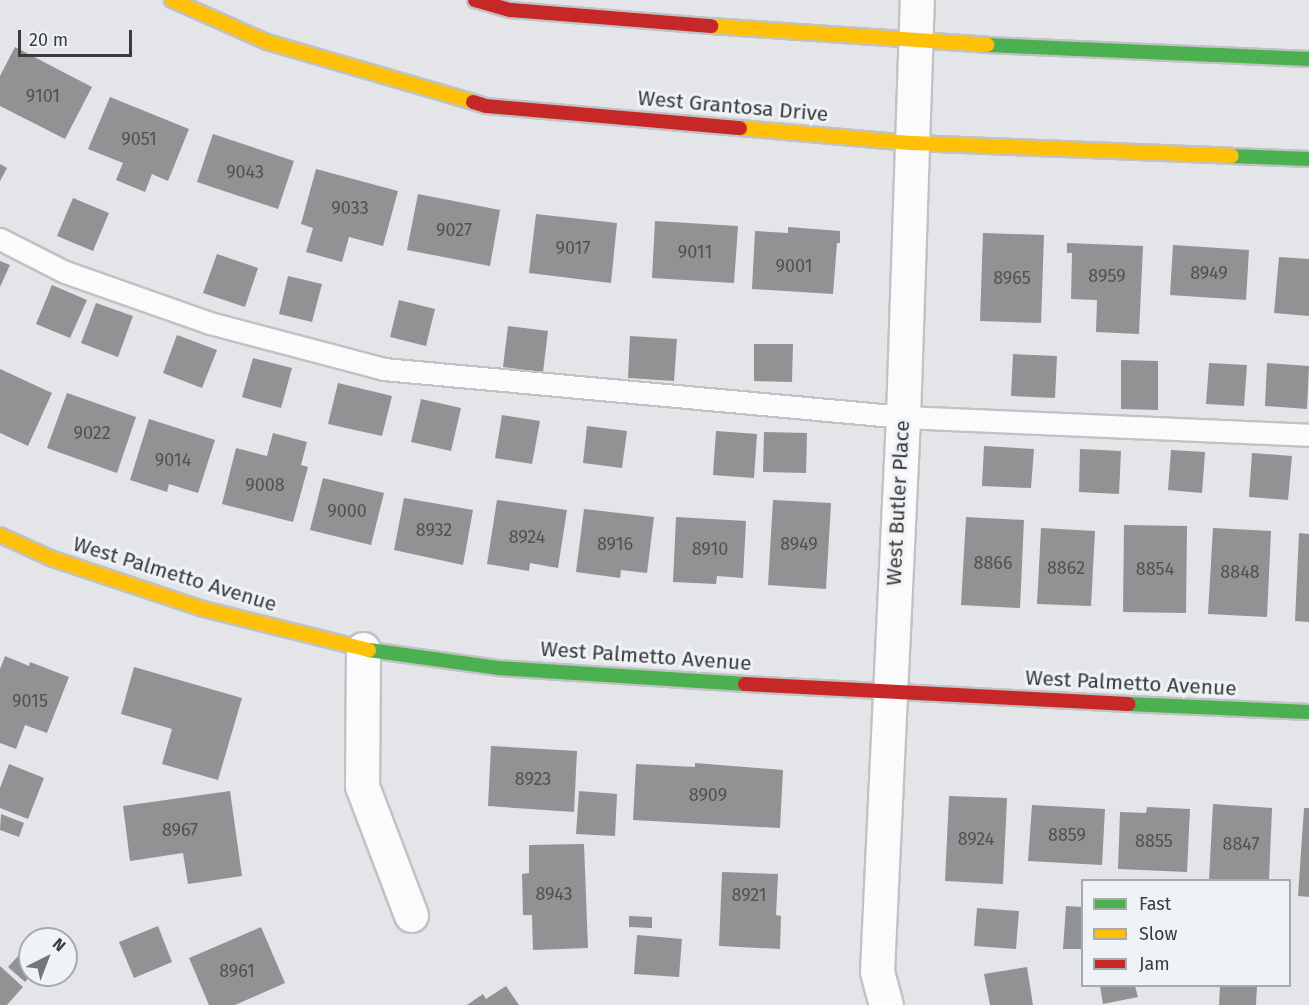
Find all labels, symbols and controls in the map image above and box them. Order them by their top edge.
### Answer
scale bar [21,18,135,56]
text: 20 m [29,29,68,51]
house number: 9101 [26,85,60,107]
street label: West Grantosa Drive [637,85,829,127]
house number: 9051 [121,128,157,150]
house number: 9043 [226,161,264,183]
house number: 9033 [331,197,369,219]
house number: 9027 [436,219,472,241]
house number: 9017 [556,237,590,259]
house number: 9011 [678,241,712,263]
house number: 9001 [776,255,812,277]
house number: 8949 [1190,262,1228,284]
house number: 8959 [1088,265,1126,287]
house number: 8965 [993,267,1031,289]
street label: West Butler Place [881,420,915,586]
house number: 9022 [73,422,111,444]
house number: 9014 [155,449,191,471]
house number: 9008 [245,474,285,496]
house number: 9000 [327,500,367,522]
house number: 8932 [416,519,452,541]
house number: 8924 [509,526,545,548]
street label: West Palmetto Avenue [70,531,280,617]
house number: 8916 [597,533,633,555]
house number: 8949 [780,533,818,555]
house number: 8910 [692,538,728,560]
house number: 8866 [973,552,1013,574]
house number: 8862 [1047,557,1085,579]
house number: 8854 [1136,558,1174,580]
house number: 8848 [1220,561,1260,583]
street label: West Palmetto Avenue [539,636,753,676]
street label: West Palmetto Avenue [1025,665,1237,701]
house number: 9015 [12,690,48,712]
house number: 8923 [515,768,551,790]
house number: 8909 [689,784,727,806]
house number: 8967 [162,819,198,841]
house number: 8859 [1048,824,1086,846]
house number: 8924 [958,828,994,850]
house number: 8855 [1135,830,1173,852]
house number: 8847 [1223,833,1259,855]
legend [1081,879,1291,987]
house number: 8943 [535,883,573,905]
house number: 8921 [732,884,766,906]
text: Fast [1139,893,1171,915]
text: Slow [1139,923,1177,945]
north arrow [18,927,78,987]
text: N [49,934,69,955]
text: Jam [1139,953,1170,975]
house number: 8961 [219,960,255,982]

